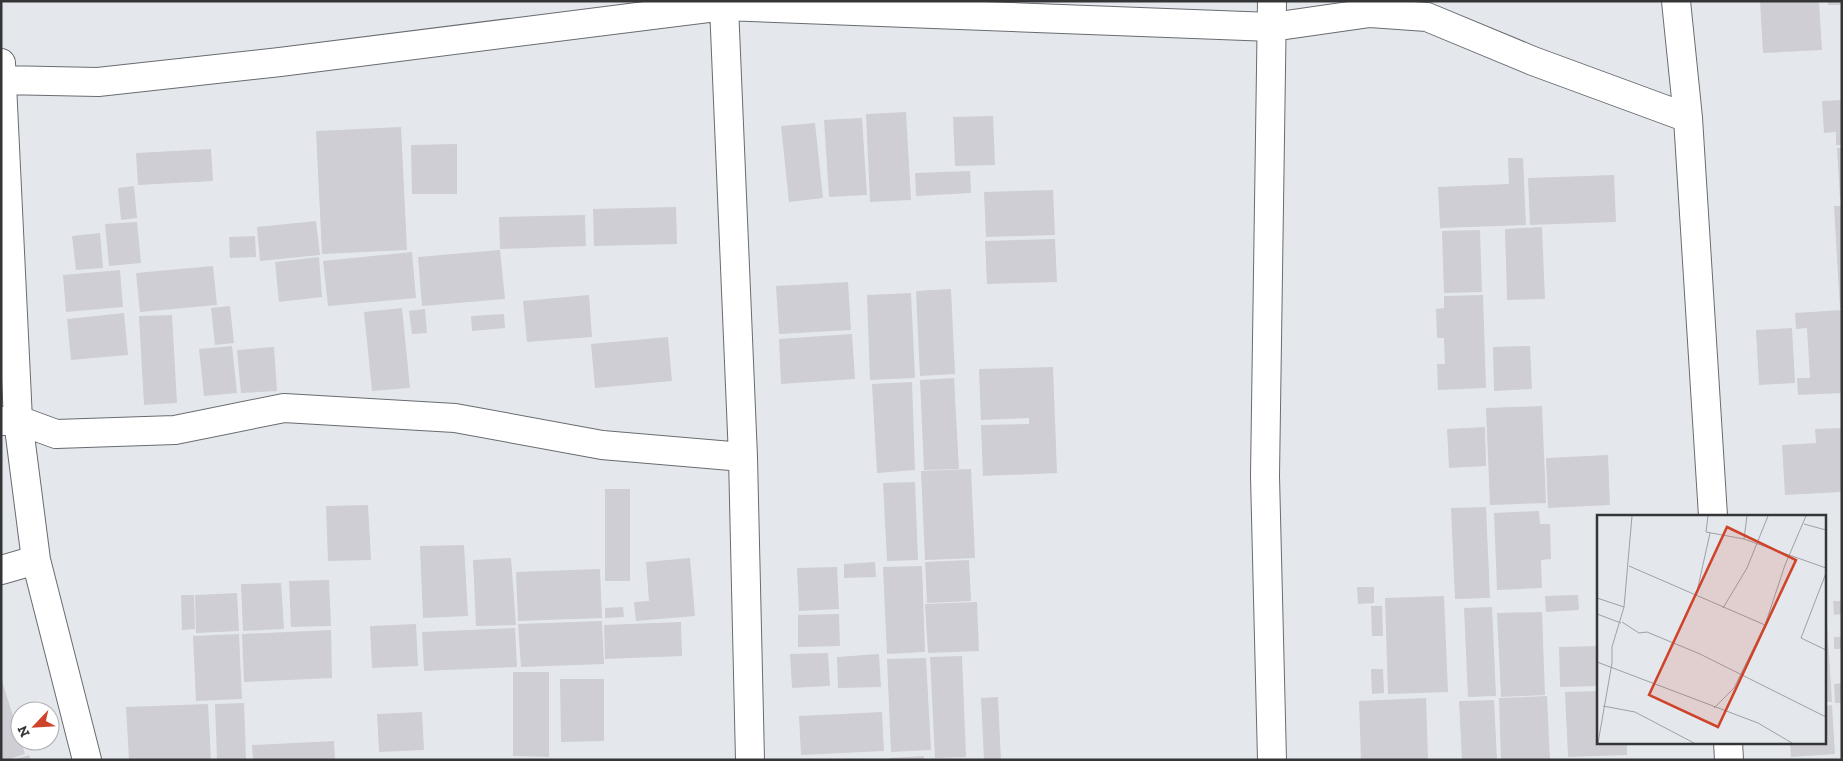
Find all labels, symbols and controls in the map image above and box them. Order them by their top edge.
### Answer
inset map [1597,515,1826,744]
north arrow [10,701,60,751]
text: N [14,723,34,740]

